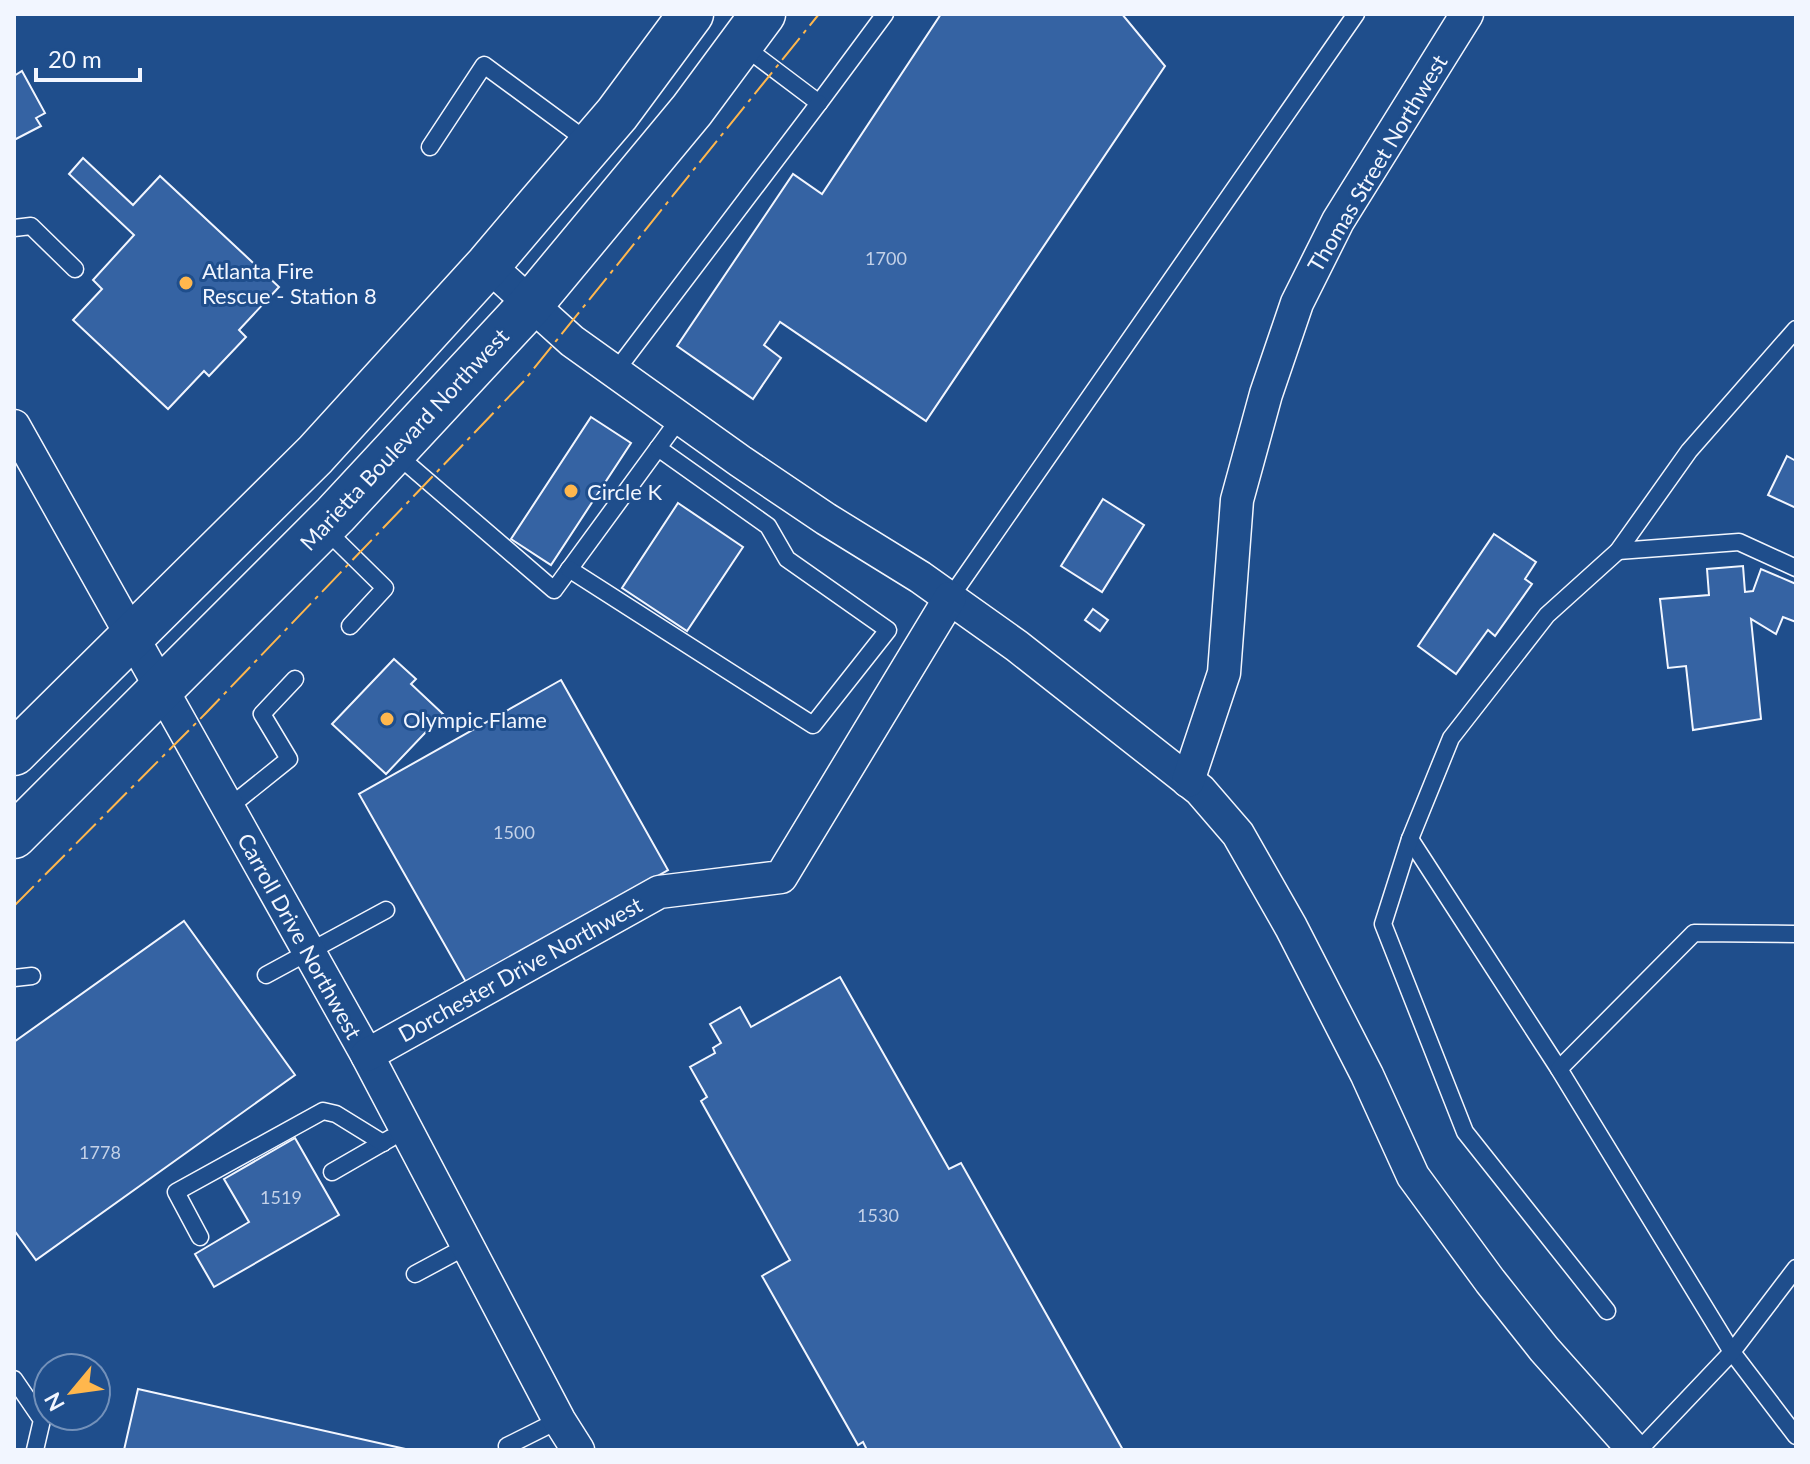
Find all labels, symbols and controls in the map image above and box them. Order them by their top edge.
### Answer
scale bar [36,32,140,82]
text: 20 m [48,44,102,73]
street label: Thomas Street Northwest [1301,49,1453,276]
house number: 1700 [865,247,907,269]
place label: Atlanta Fire Rescue - Station 8 [202,257,377,309]
marker: Atlanta Fire Rescue - Station 8 [177,274,195,292]
street label: Marietta Boulevard Northwest [294,322,514,556]
place label: Circle K [587,478,662,505]
marker: Circle K [562,482,580,500]
place label: Olympic Flame [403,706,547,733]
marker: Olympic Flame [378,710,396,728]
house number: 1500 [493,821,535,843]
street label: Carroll Drive Northwest [232,828,368,1044]
street label: Dorchester Drive Northwest [393,891,647,1047]
house number: 1778 [79,1141,121,1163]
house number: 1519 [260,1186,302,1208]
house number: 1530 [857,1204,899,1226]
north arrow [32,1352,112,1432]
text: N [38,1388,70,1416]

